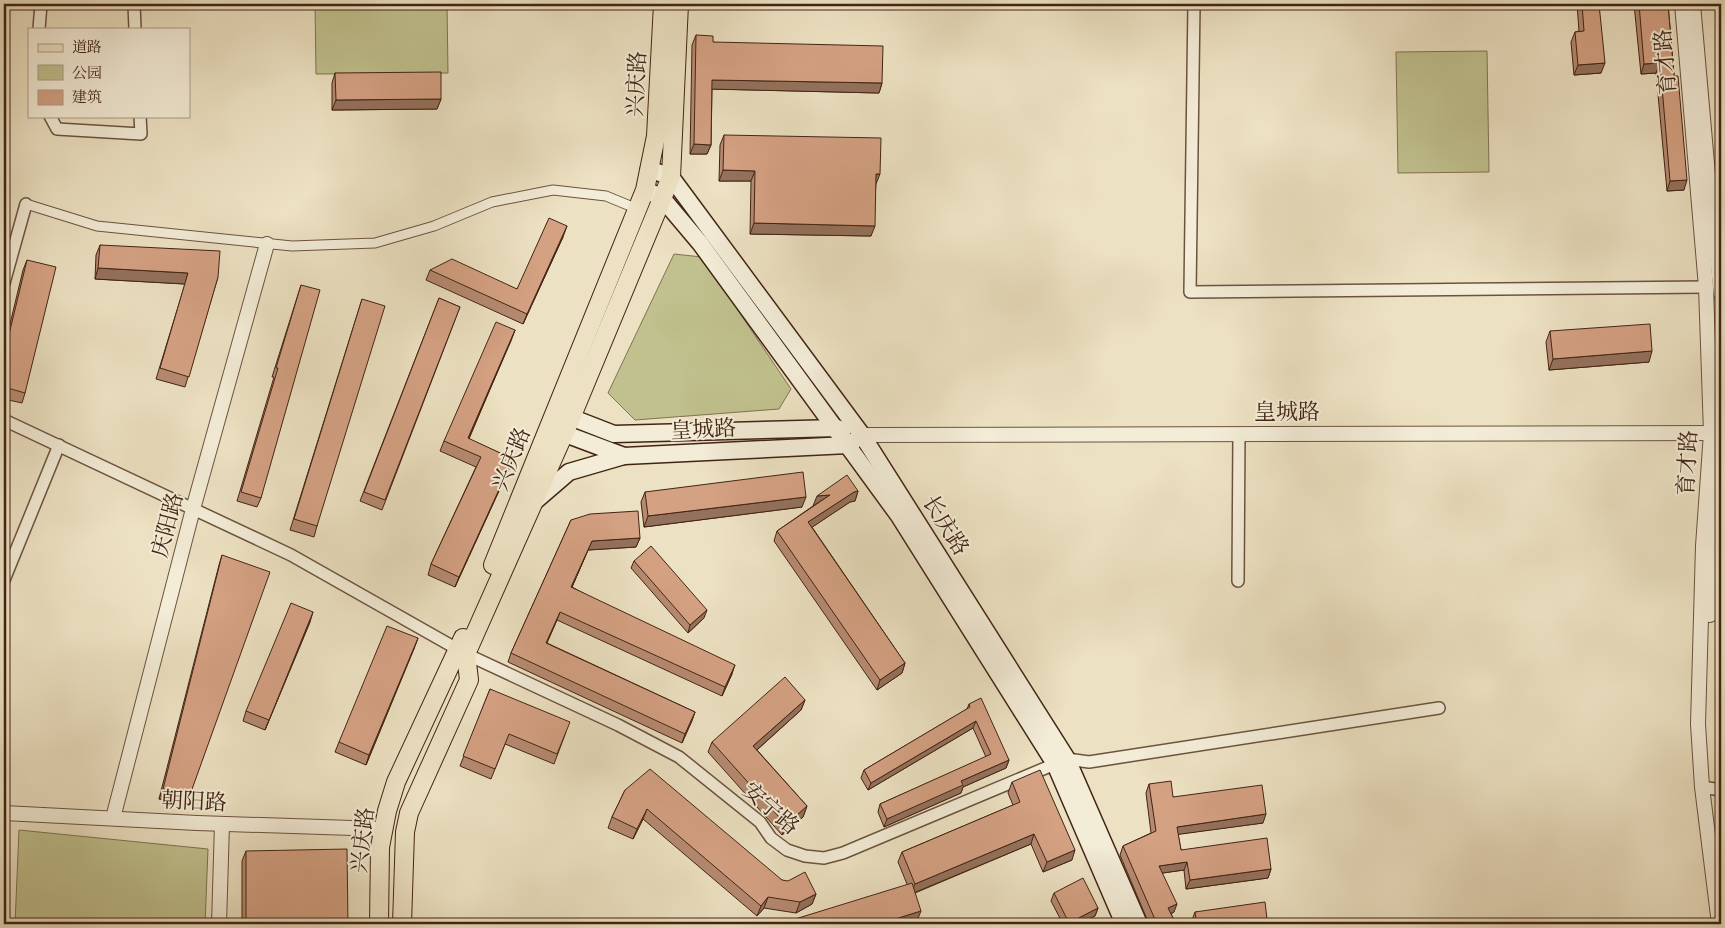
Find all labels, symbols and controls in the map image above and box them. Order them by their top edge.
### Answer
legend [28,28,190,118]
street label: 育才路 [1648,28,1682,96]
text: 道路 [72,37,102,56]
street label: 兴庆路 [620,50,652,118]
text: 公园 [72,63,102,82]
text: 建筑 [72,87,102,106]
street label: 皇城路 [1254,397,1320,426]
street label: 皇城路 [669,413,737,445]
street label: 兴庆路 [485,423,537,495]
street label: 育才路 [1671,429,1703,497]
street label: 庆阳路 [144,489,190,561]
street label: 长庆路 [916,489,976,561]
street label: 安宁路 [737,775,805,841]
street label: 朝阳路 [160,785,228,817]
street label: 兴庆路 [344,805,380,875]

